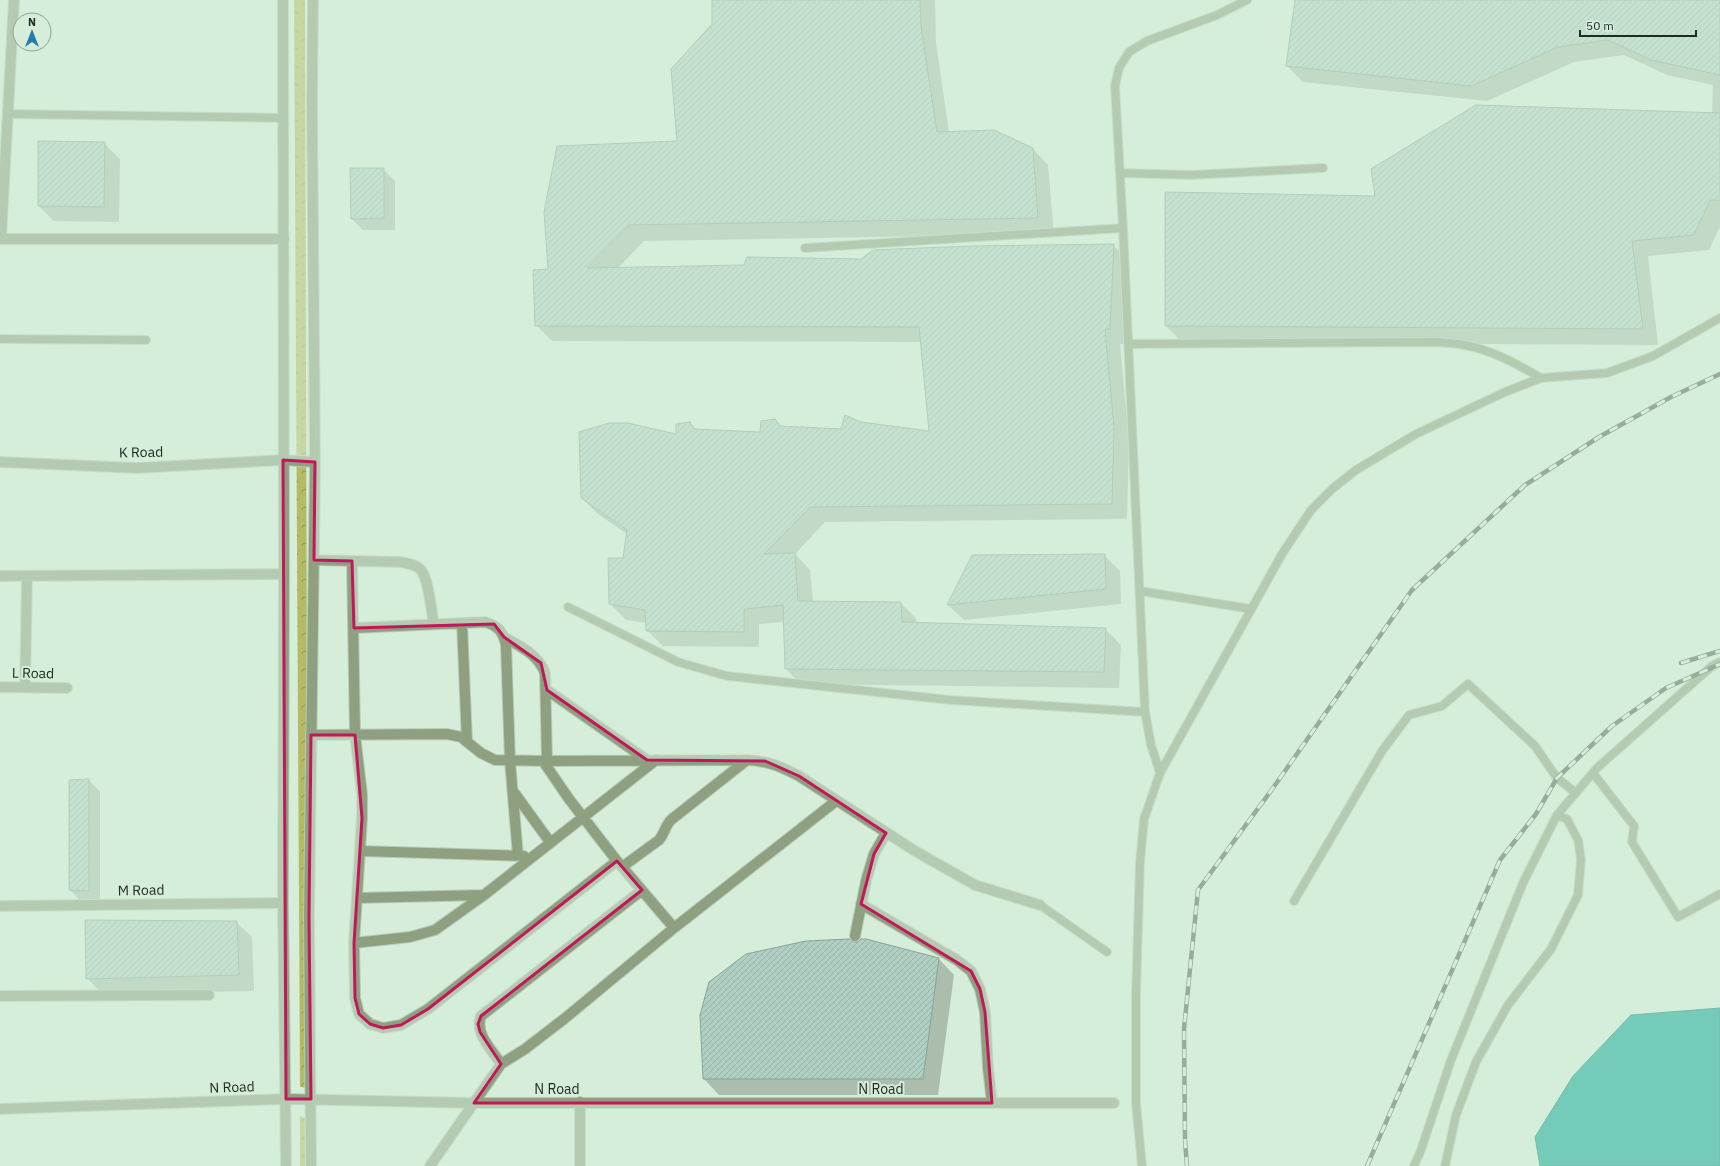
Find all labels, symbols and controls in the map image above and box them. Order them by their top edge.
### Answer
north arrow [12,12,52,52]
scale bar [1580,12,1696,38]
text: N [28,15,36,29]
text: 50 m [1586,18,1614,33]
street label: K Road [119,443,163,461]
street label: L Road [12,664,54,682]
street label: M Road [117,881,165,899]
street label: N Road [209,1077,255,1097]
street label: N Road [534,1080,580,1098]
street label: N Road [858,1080,904,1098]

